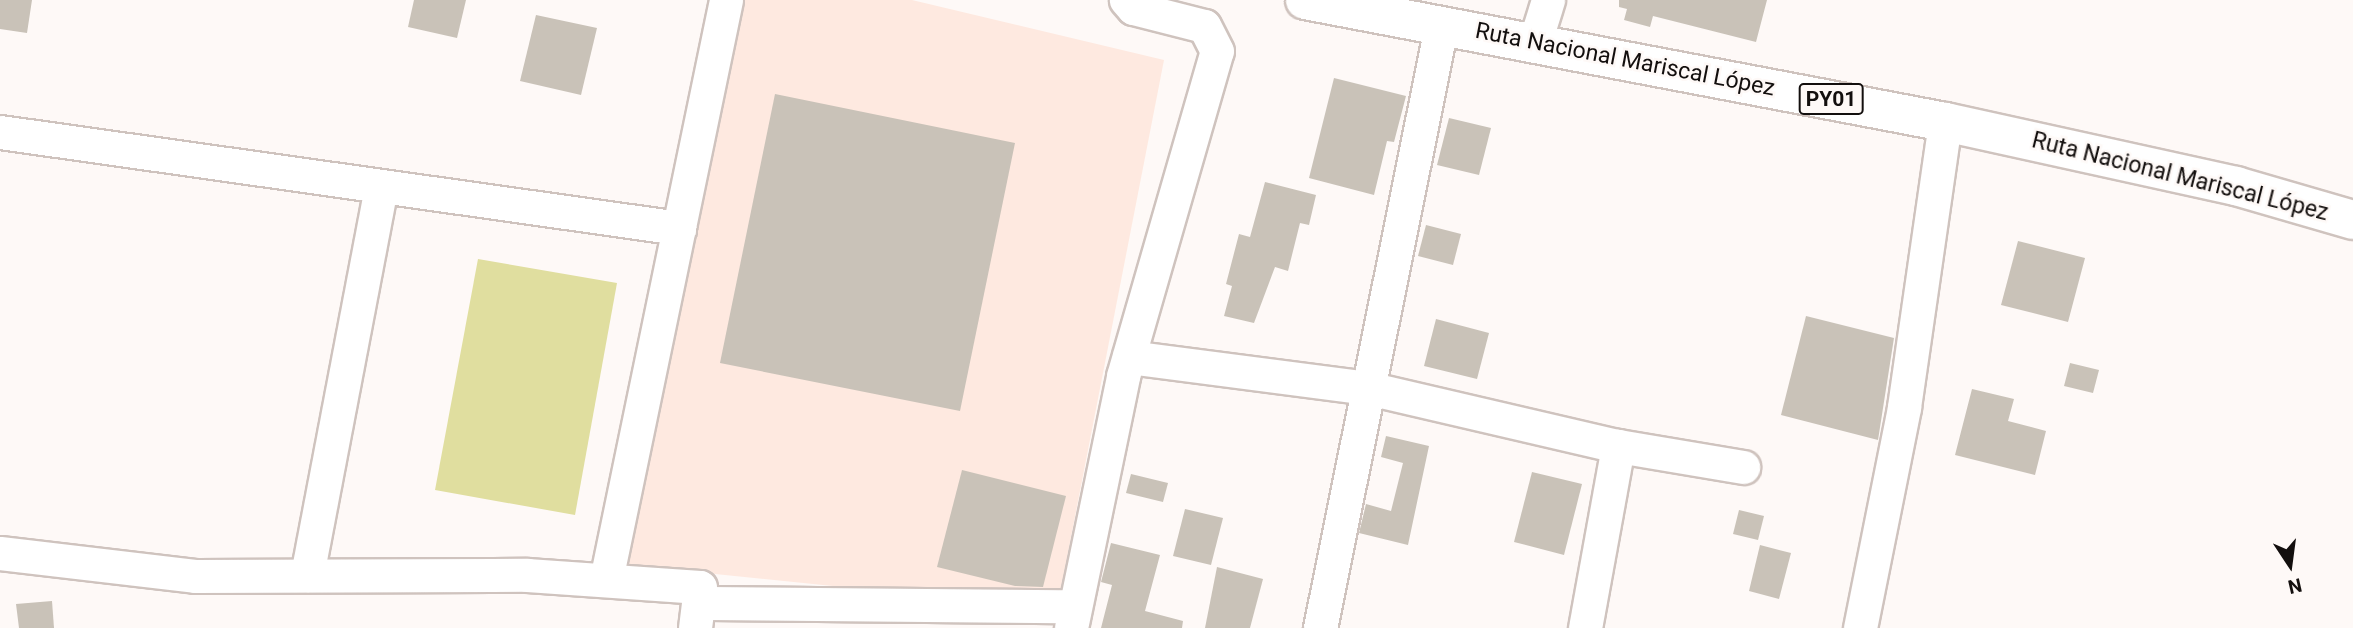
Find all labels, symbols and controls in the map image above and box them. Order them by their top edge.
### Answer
street label: Ruta Nacional Mariscal López [1473,17,1777,103]
road number: PY01 [1798,82,1864,116]
street label: Ruta Nacional Mariscal López [2029,127,2331,227]
north arrow [2255,530,2325,600]
text: N [2286,573,2304,599]

